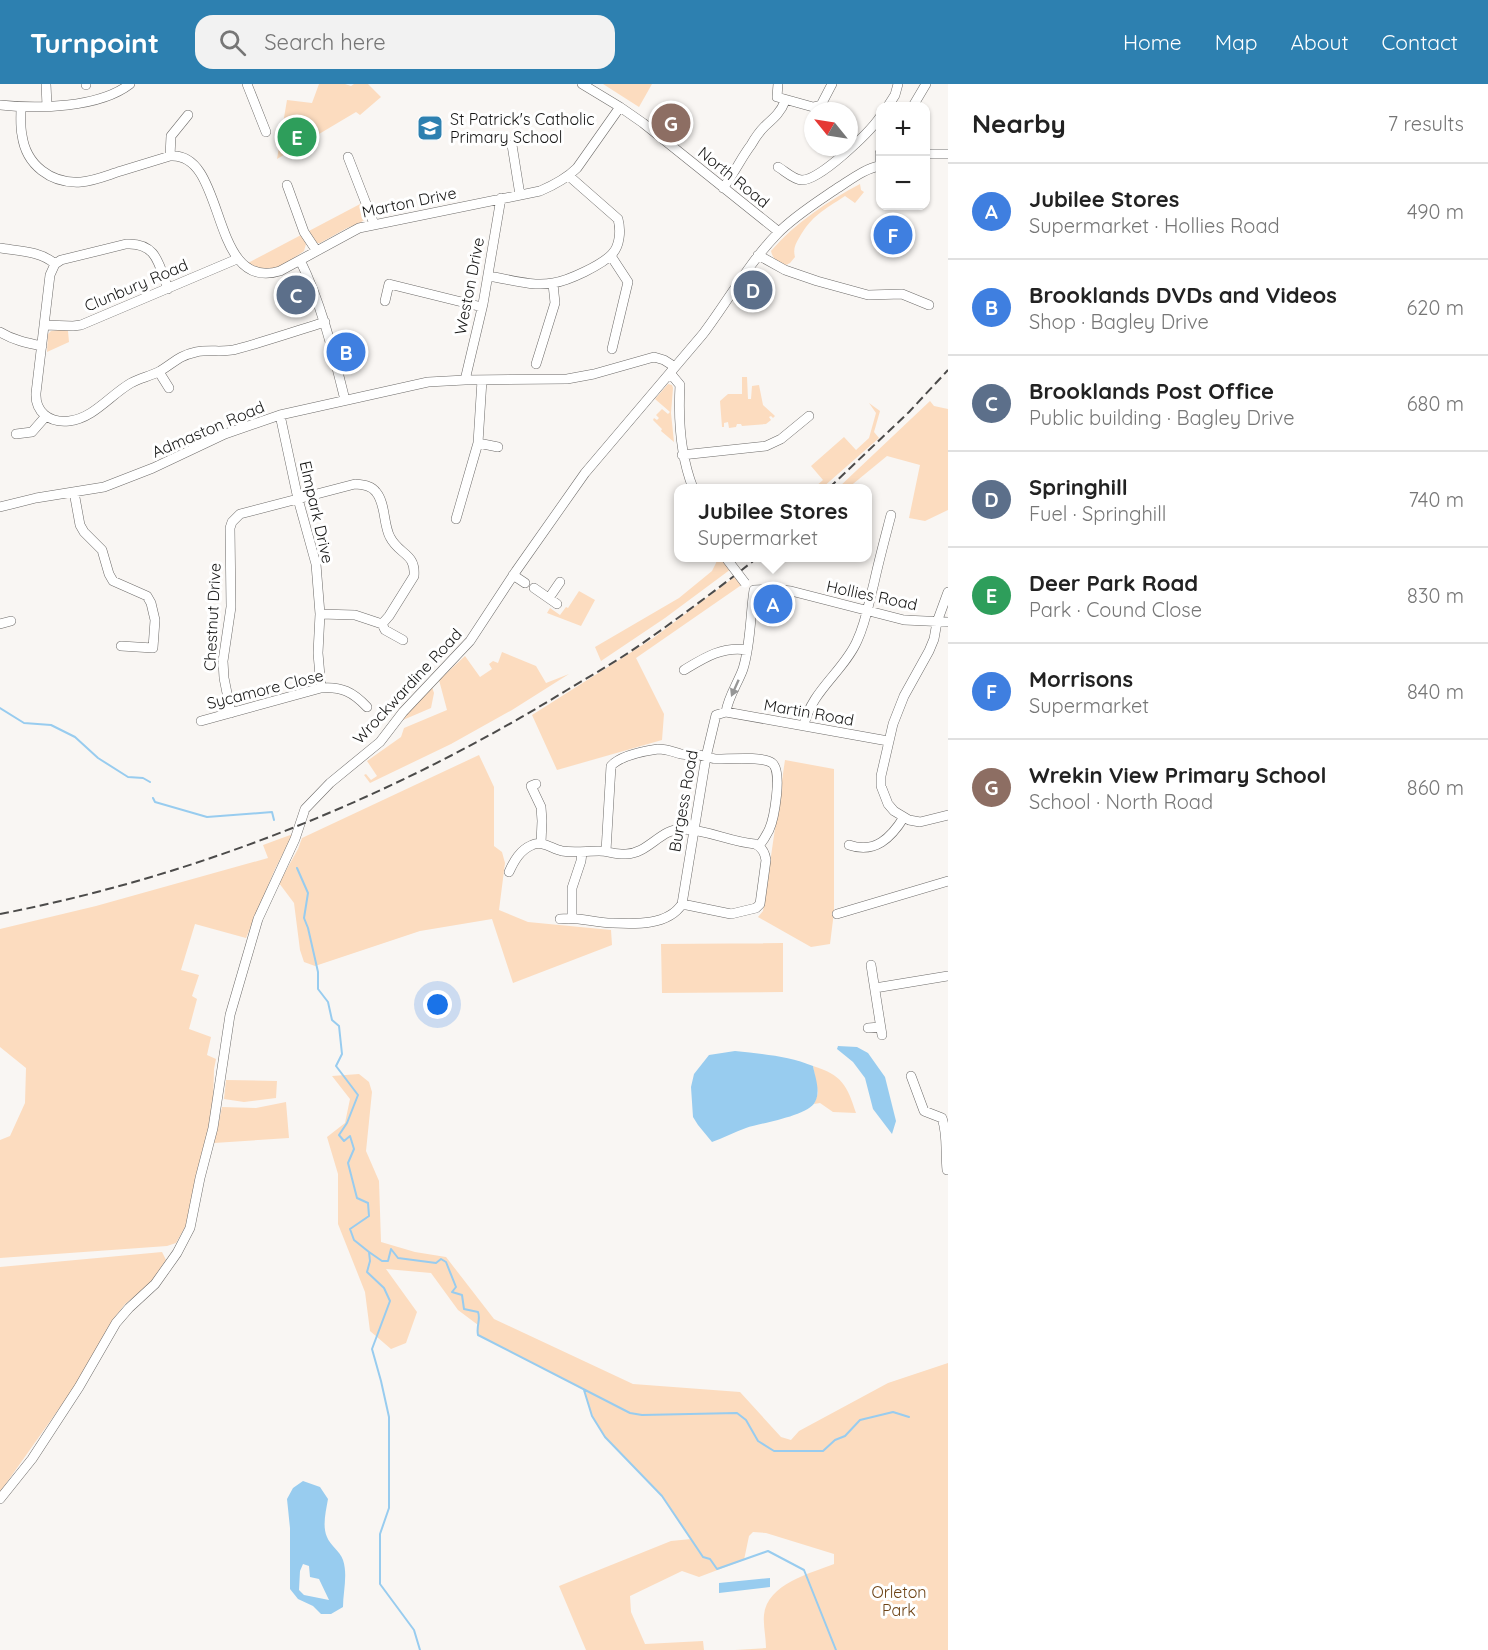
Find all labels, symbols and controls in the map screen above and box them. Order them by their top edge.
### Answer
search box [195,15,615,69]
text: Turnpoint [30,25,159,60]
icon: search [216,26,249,59]
text: Search here [264,28,386,56]
text: Home [1123,29,1182,55]
text: Map [1215,29,1258,55]
text: About [1291,29,1349,55]
text: Contact [1382,29,1458,55]
pin: G [652,100,690,146]
north arrow [804,102,858,156]
map controls [876,102,930,210]
button: + [876,102,930,156]
text: Nearby [972,107,1066,140]
place label: St Patrick's Catholic Primary School [450,109,594,147]
text: 7 results [1388,111,1464,136]
school or university icon: St Patrick's Catholic Primary School [415,113,445,143]
pin: E [278,115,316,160]
street label: North Road [694,142,774,212]
button: − [876,156,930,210]
street label: Marton Drive [360,182,458,222]
text: Jubilee Stores [1029,185,1179,213]
text: A [985,199,998,224]
text: 490 m [1407,199,1464,224]
pin: F [874,212,912,258]
text: Supermarket · Hollies Road [1029,213,1280,238]
street label: Weston Drive [450,236,488,336]
street label: Clunbury Road [81,254,191,316]
pin: D [734,268,772,312]
pin: C [276,272,316,318]
text: Brooklands DVDs and Videos [1029,281,1337,309]
text: B [985,295,998,320]
text: 620 m [1407,295,1464,320]
text: Shop · Bagley Drive [1029,309,1209,334]
pin: B [326,330,366,374]
text: Brooklands Post Office [1029,377,1274,405]
text: C [985,391,998,416]
text: 680 m [1407,391,1464,416]
street label: Admaston Road [149,396,267,462]
text: Public building · Bagley Drive [1029,405,1295,430]
street label: Elmpark Drive [296,459,338,565]
text: Springhill [1029,473,1128,501]
popup [674,484,872,562]
text: D [984,487,999,512]
text: 740 m [1408,487,1464,512]
text: Jubilee Stores [698,497,848,525]
text: Fuel · Springhill [1029,501,1166,526]
text: Supermarket [698,525,818,550]
street label: Chestnut Drive [199,562,225,672]
text: Deer Park Road [1029,569,1198,597]
street label: Hollies Road [825,576,919,614]
pin: A [754,582,792,626]
text: E [986,583,997,608]
text: 830 m [1407,583,1464,608]
text: Park · Cound Close [1029,597,1202,622]
street label: Wrockwardine Road [348,624,466,748]
street label: Sycamore Close [205,665,325,713]
text: Morrisons [1029,665,1133,693]
one-way arrow [730,679,740,697]
text: F [986,679,997,704]
text: 840 m [1407,679,1464,704]
text: Supermarket [1029,693,1149,718]
street label: Martin Road [762,694,856,730]
street label: Burgess Road [664,748,702,854]
text: Wrekin View Primary School [1029,761,1326,789]
text: G [985,775,998,800]
text: 860 m [1407,775,1464,800]
text: School · North Road [1029,789,1213,814]
your location [423,990,452,1019]
park label: Orleton Park [871,1582,927,1620]

